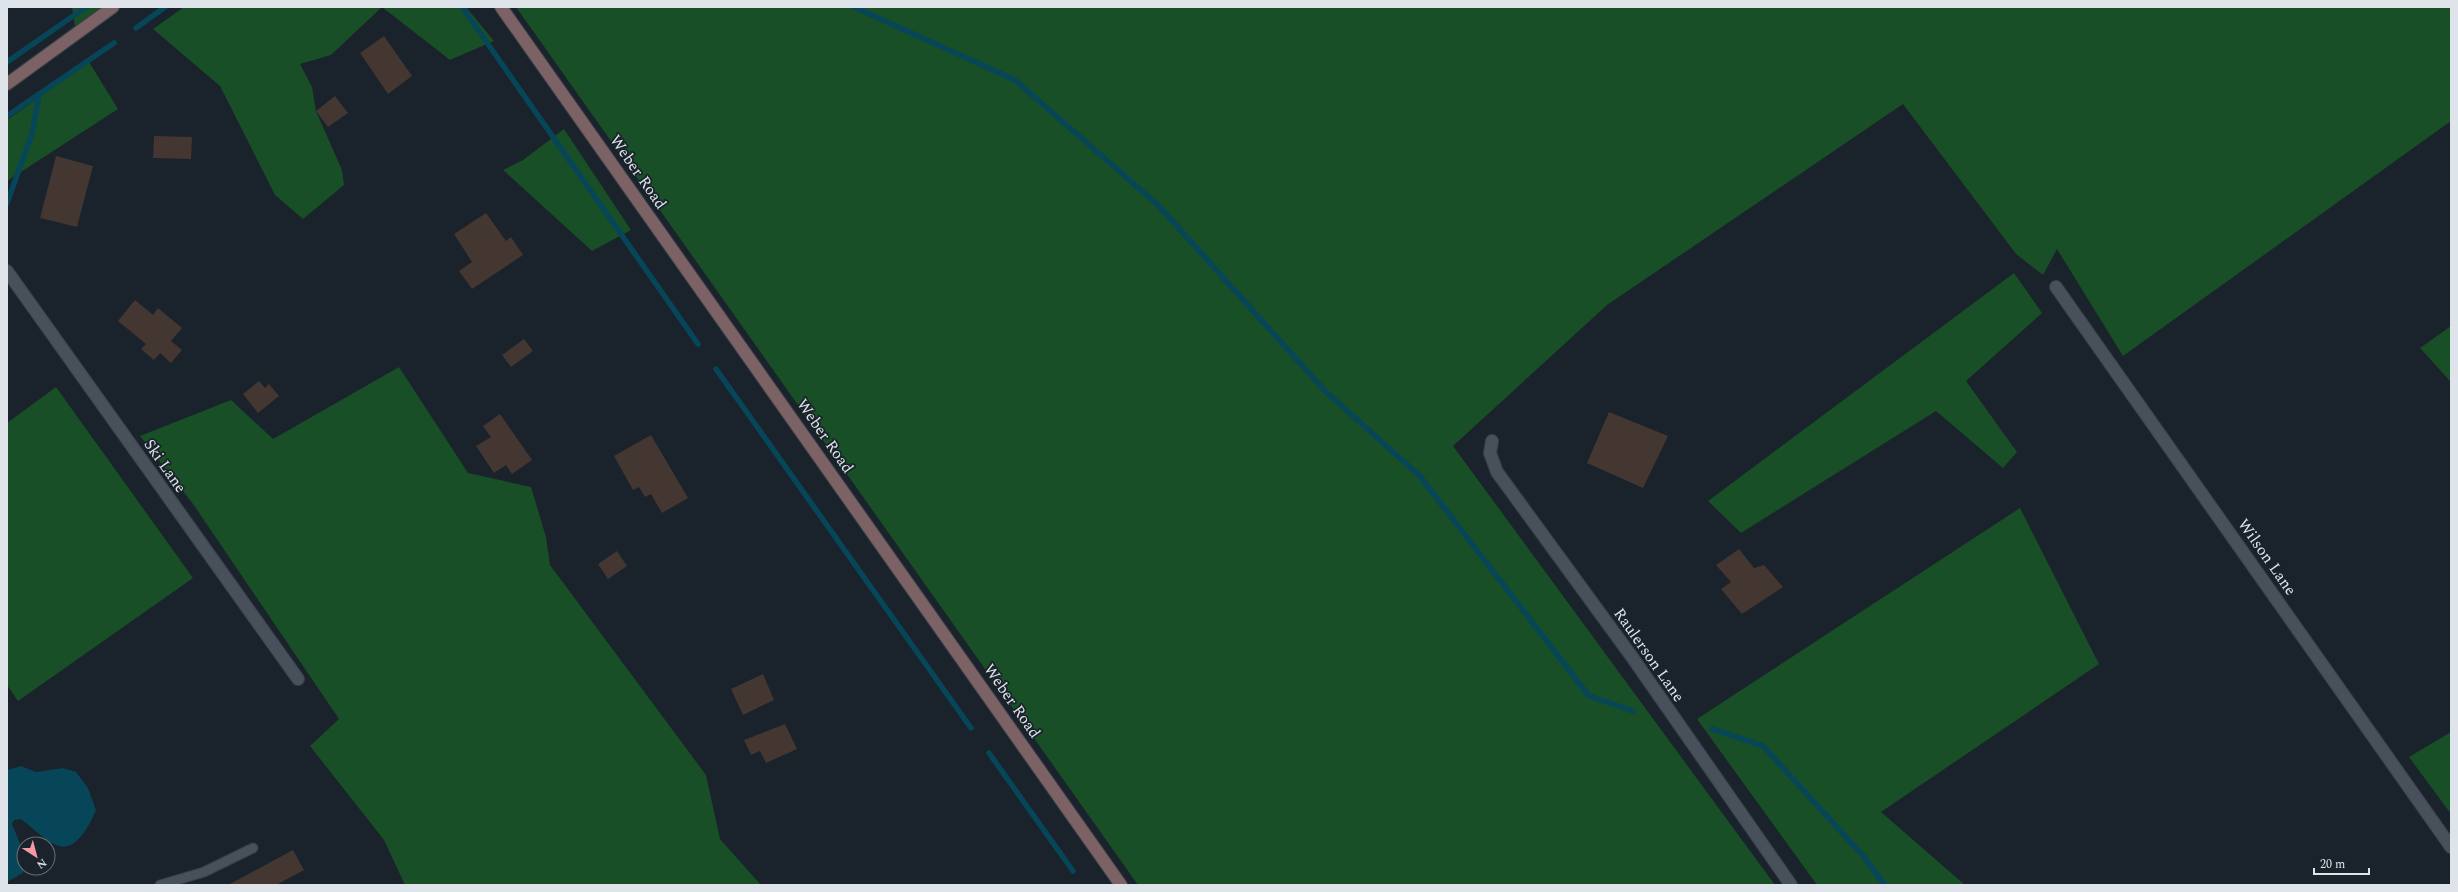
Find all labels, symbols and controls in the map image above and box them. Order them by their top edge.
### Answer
street label: Weber Road [603,130,673,214]
street label: Weber Road [790,394,860,478]
street label: Ski Lane [138,434,192,498]
street label: Wilson Lane [2232,514,2302,600]
street label: Raulerson Lane [1608,603,1690,707]
street label: Weber Road [977,659,1047,743]
north arrow [16,836,56,876]
scale bar [2314,850,2369,876]
text: N [33,854,50,873]
text: 20 m [2320,855,2345,874]

